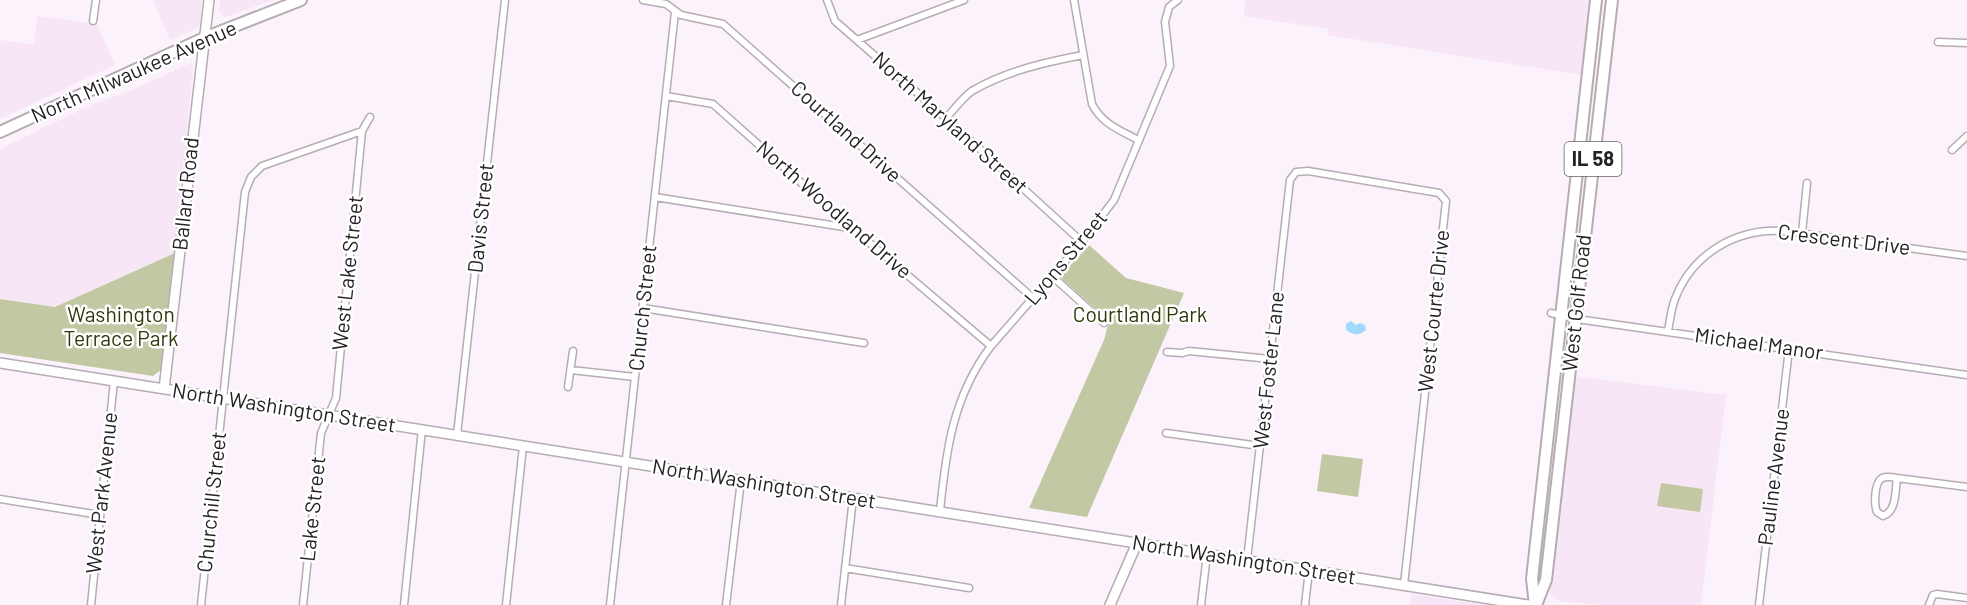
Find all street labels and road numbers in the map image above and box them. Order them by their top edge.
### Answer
street label: North Milwaukee Avenue [27,14,240,127]
street label: North Maryland Street [868,46,1034,198]
street label: Courtland Drive [787,75,907,187]
street label: North Woodland Drive [752,135,918,283]
street label: Ballard Road [166,136,203,252]
road number: IL 58 [1564,142,1622,176]
street label: Davis Street [461,162,498,274]
street label: West Lake Street [326,194,367,352]
street label: Lyons Street [1018,205,1112,309]
street label: Crescent Drive [1776,218,1912,259]
street label: West Courte Drive [1412,228,1453,393]
street label: West Golf Road [1556,233,1595,373]
street label: Church Street [622,244,661,372]
street label: West Foster Lane [1247,290,1288,450]
street label: Michael Manor [1693,321,1825,364]
street label: North Washington Street [171,377,398,437]
street label: Pauline Avenue [1752,407,1793,547]
street label: West Park Avenue [80,411,121,575]
street label: Churchill Street [191,430,230,574]
street label: North Washington Street [651,453,878,513]
street label: Lake Street [294,455,329,563]
street label: North Washington Street [1131,529,1358,589]

